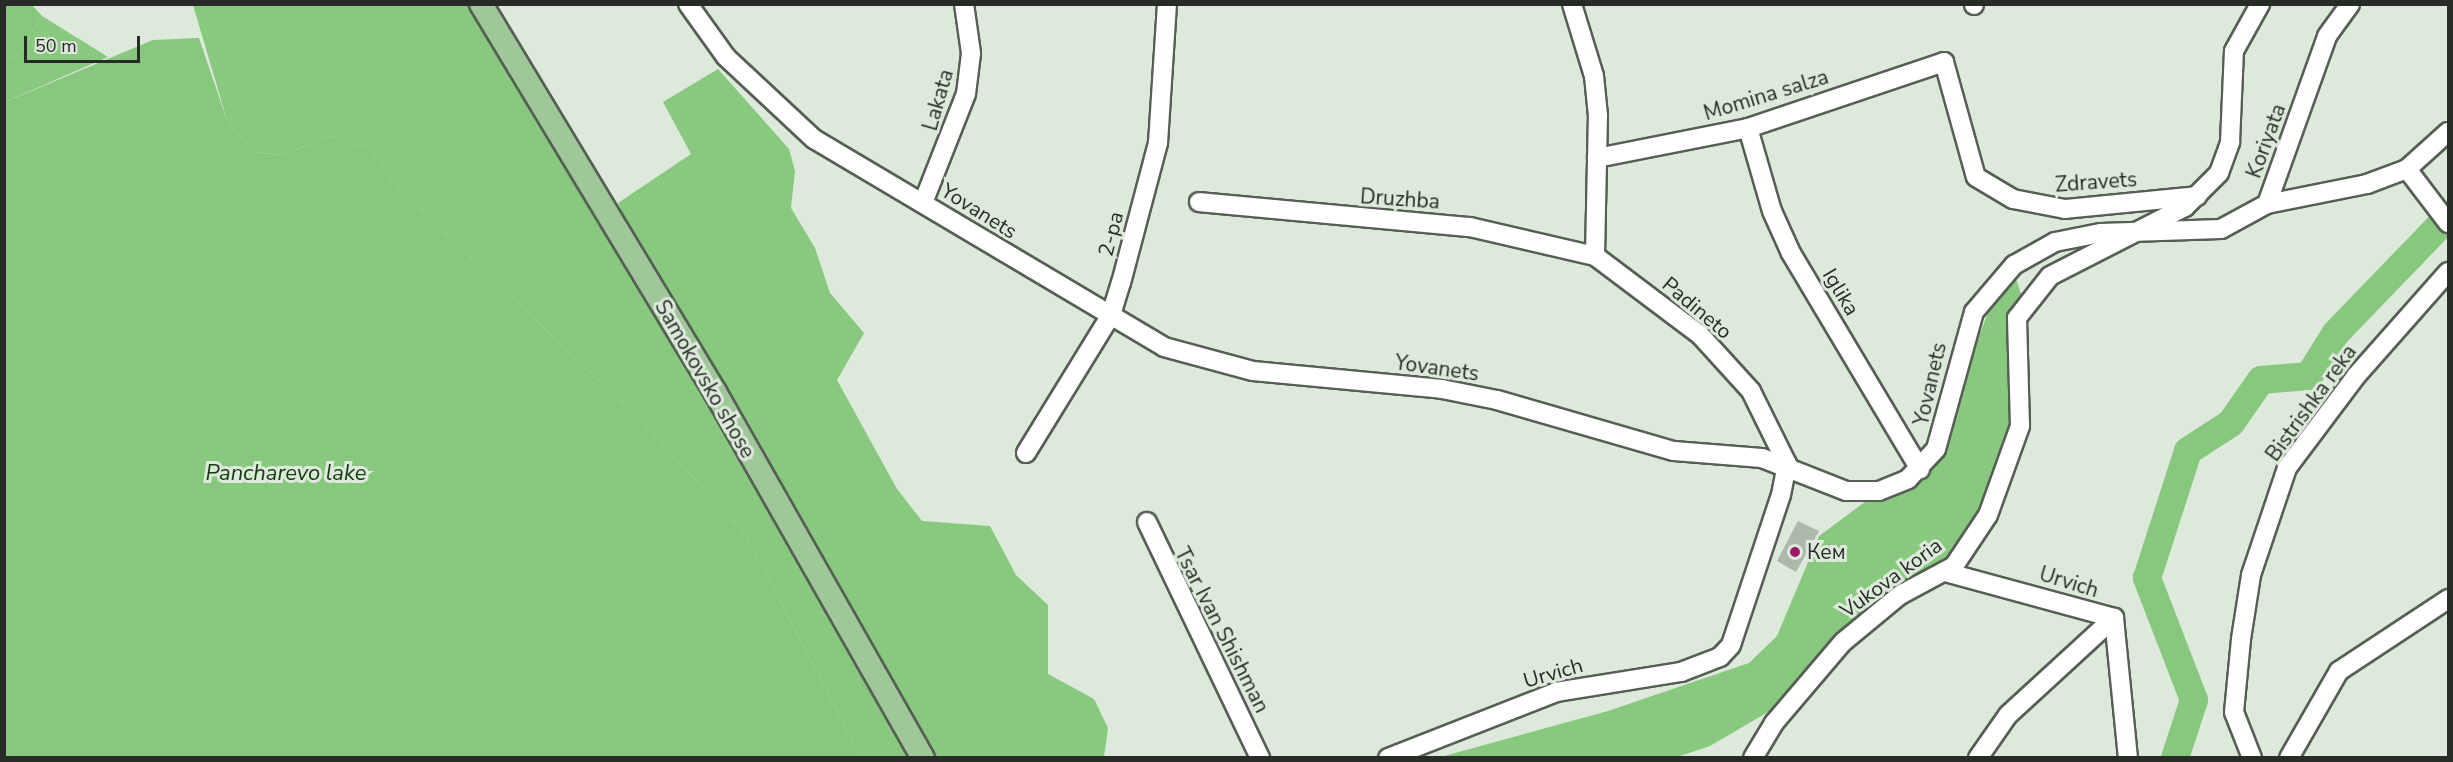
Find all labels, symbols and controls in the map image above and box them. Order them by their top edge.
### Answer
scale bar [27,24,142,62]
text: 50 m [35,34,77,58]
street label: Momina salza [1701,64,1831,126]
street label: Lakata [917,66,959,134]
street label: Koriyata [2241,100,2291,182]
street label: Zdravets [2054,167,2138,197]
street label: Yovanets [936,178,1022,244]
street label: Druzhba [1359,184,1441,214]
street label: 2-ра [1093,209,1129,259]
street label: Iglika [1817,264,1865,320]
street label: Padineto [1657,272,1737,344]
street label: Samokovsko shose [649,295,761,463]
street label: Yovanets [1908,340,1952,428]
street label: Bistrishka reka [2260,340,2362,466]
street label: Yovanets [1393,350,1481,386]
water label: Pancharevo lake [206,461,366,487]
street label: Vukova koria [1835,533,1947,623]
place label: Кем [1807,539,1846,565]
street label: Tsar Ivan Shishman [1169,543,1275,717]
marker: Кем [1788,545,1802,559]
street label: Urvich [2036,561,2102,603]
street label: Urvich [1520,653,1586,693]

